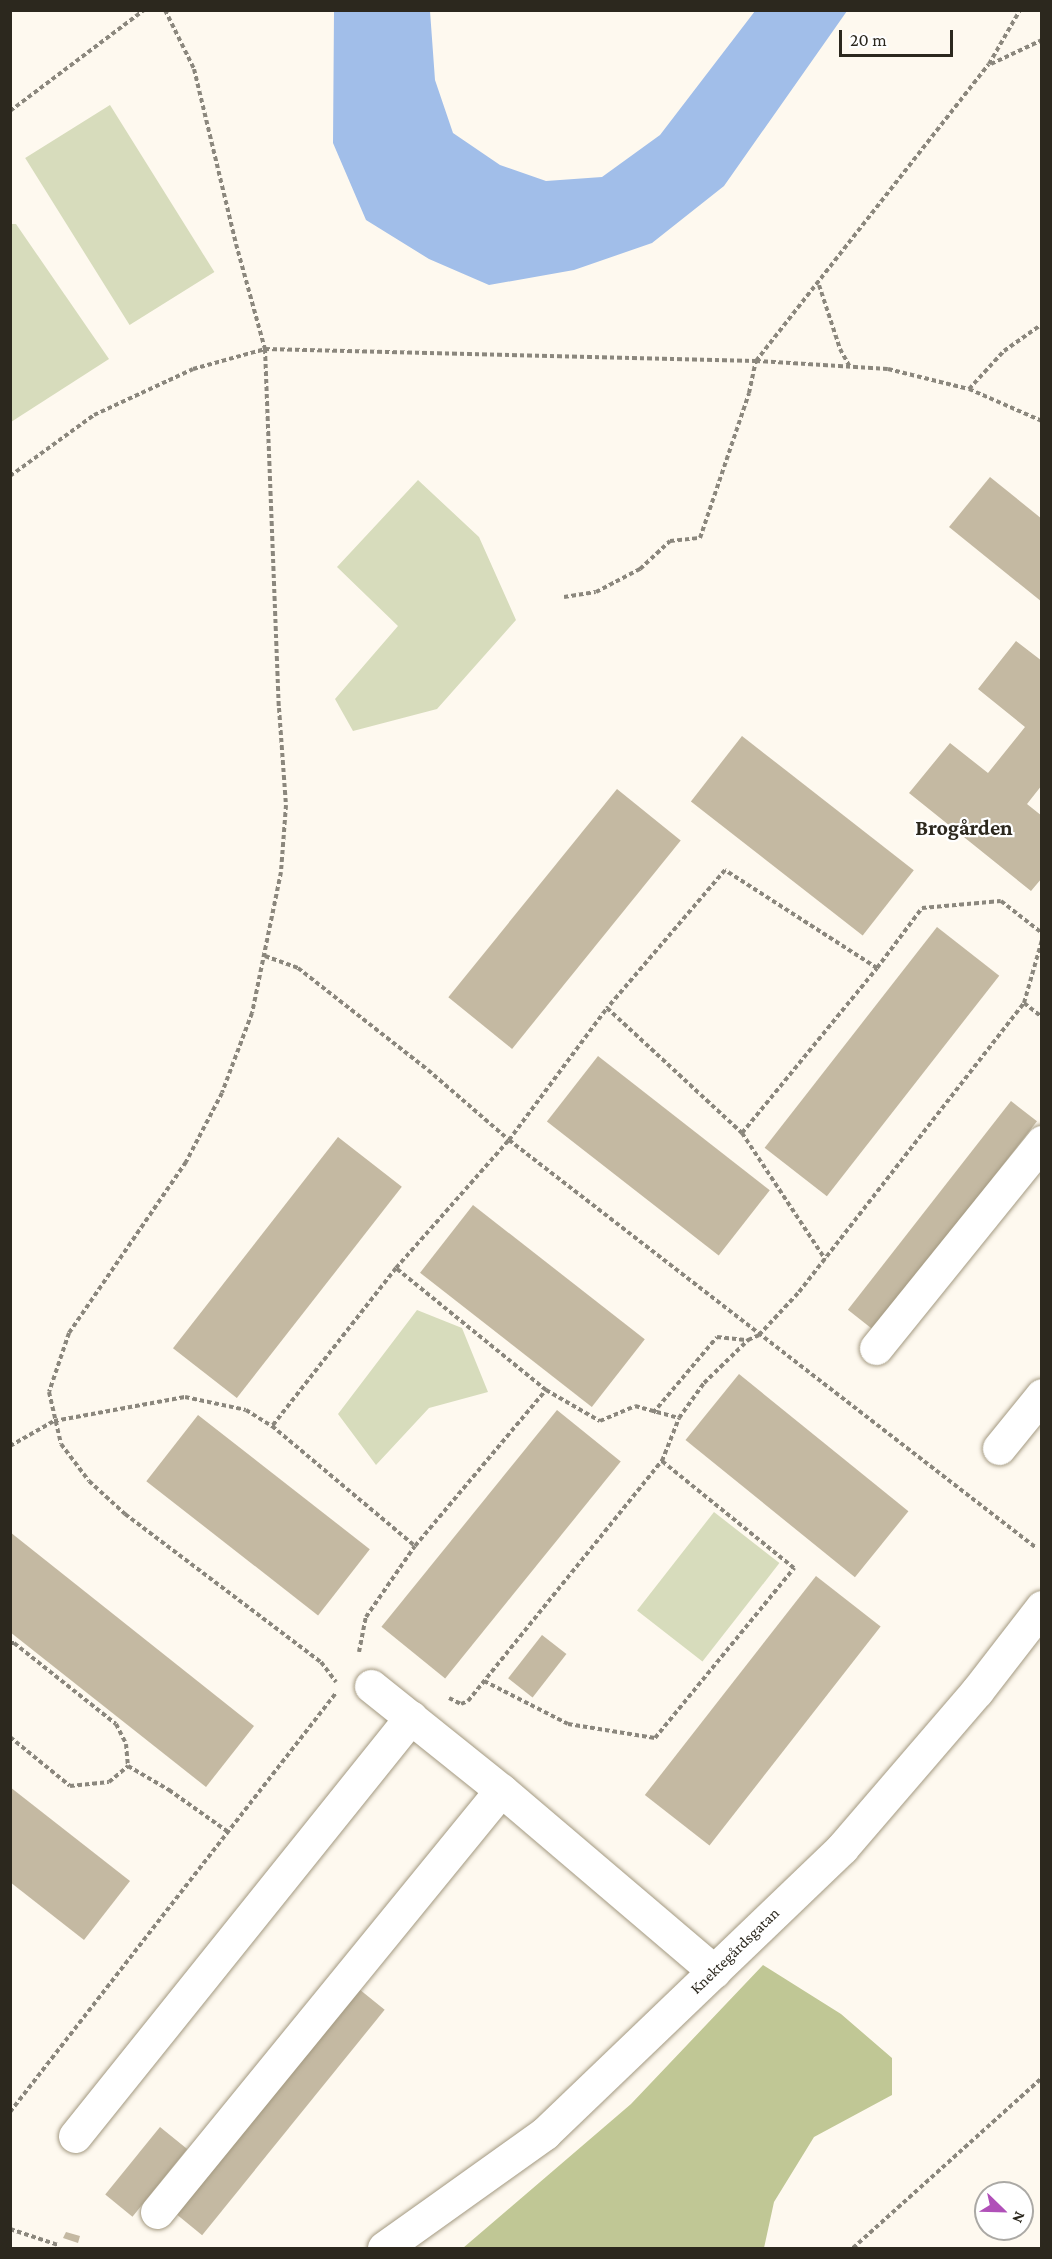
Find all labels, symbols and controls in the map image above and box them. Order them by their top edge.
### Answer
scale bar [842,18,956,56]
text: 20 m [850,30,887,50]
district label: Brogården [915,815,1013,841]
street label: Knektegårdsgatan [687,1904,783,1998]
north arrow [974,2181,1034,2241]
text: N [1009,2209,1029,2226]

